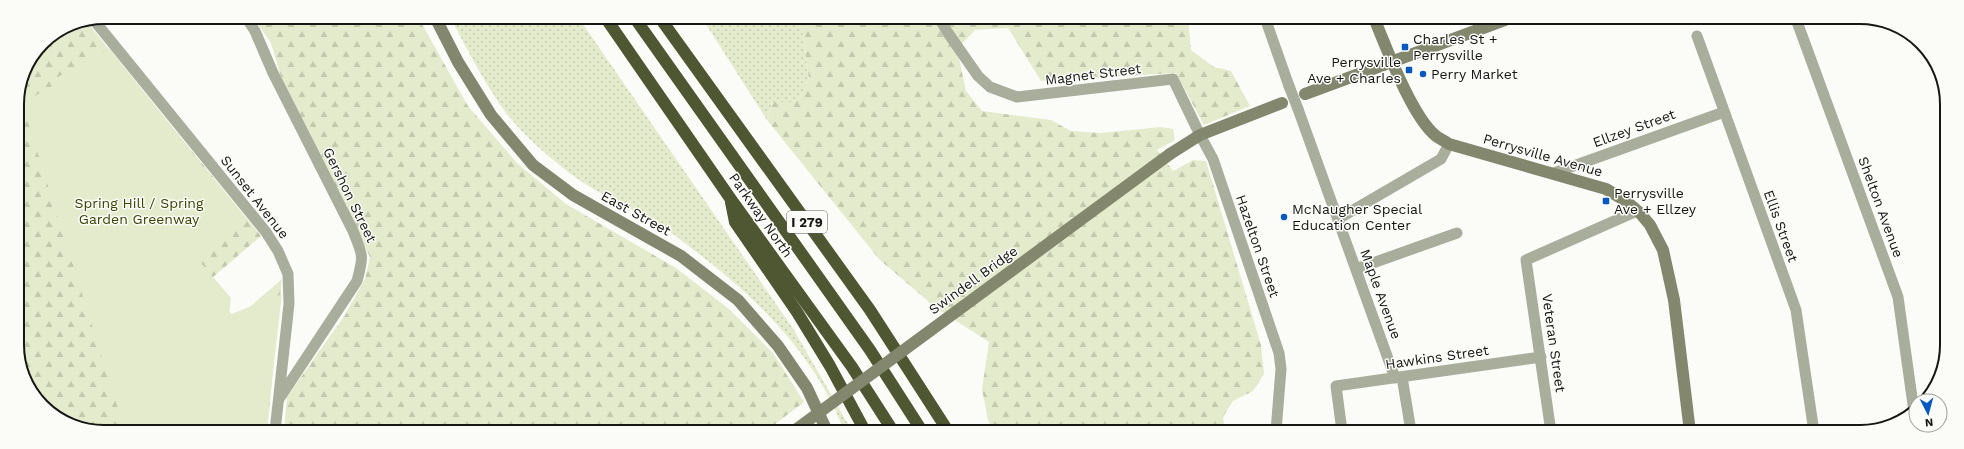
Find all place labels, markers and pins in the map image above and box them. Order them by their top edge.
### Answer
place label: Charles St + Perrysville [1413,31,1498,63]
marker: Charles St + Perrysville [1400,42,1410,52]
place label: Perrysville Ave + Charles [1307,54,1401,86]
marker: Perrysville Ave + Charles [1404,65,1414,75]
place label: Perry Market [1431,66,1518,82]
marker: Perry Market [1418,69,1428,79]
place label: Perrysville Ave + Ellzey [1614,185,1697,217]
marker: Perrysville Ave + Ellzey [1601,196,1611,206]
place label: McNaugher Special Education Center [1292,201,1423,233]
marker: McNaugher Special Education Center [1279,212,1289,222]

